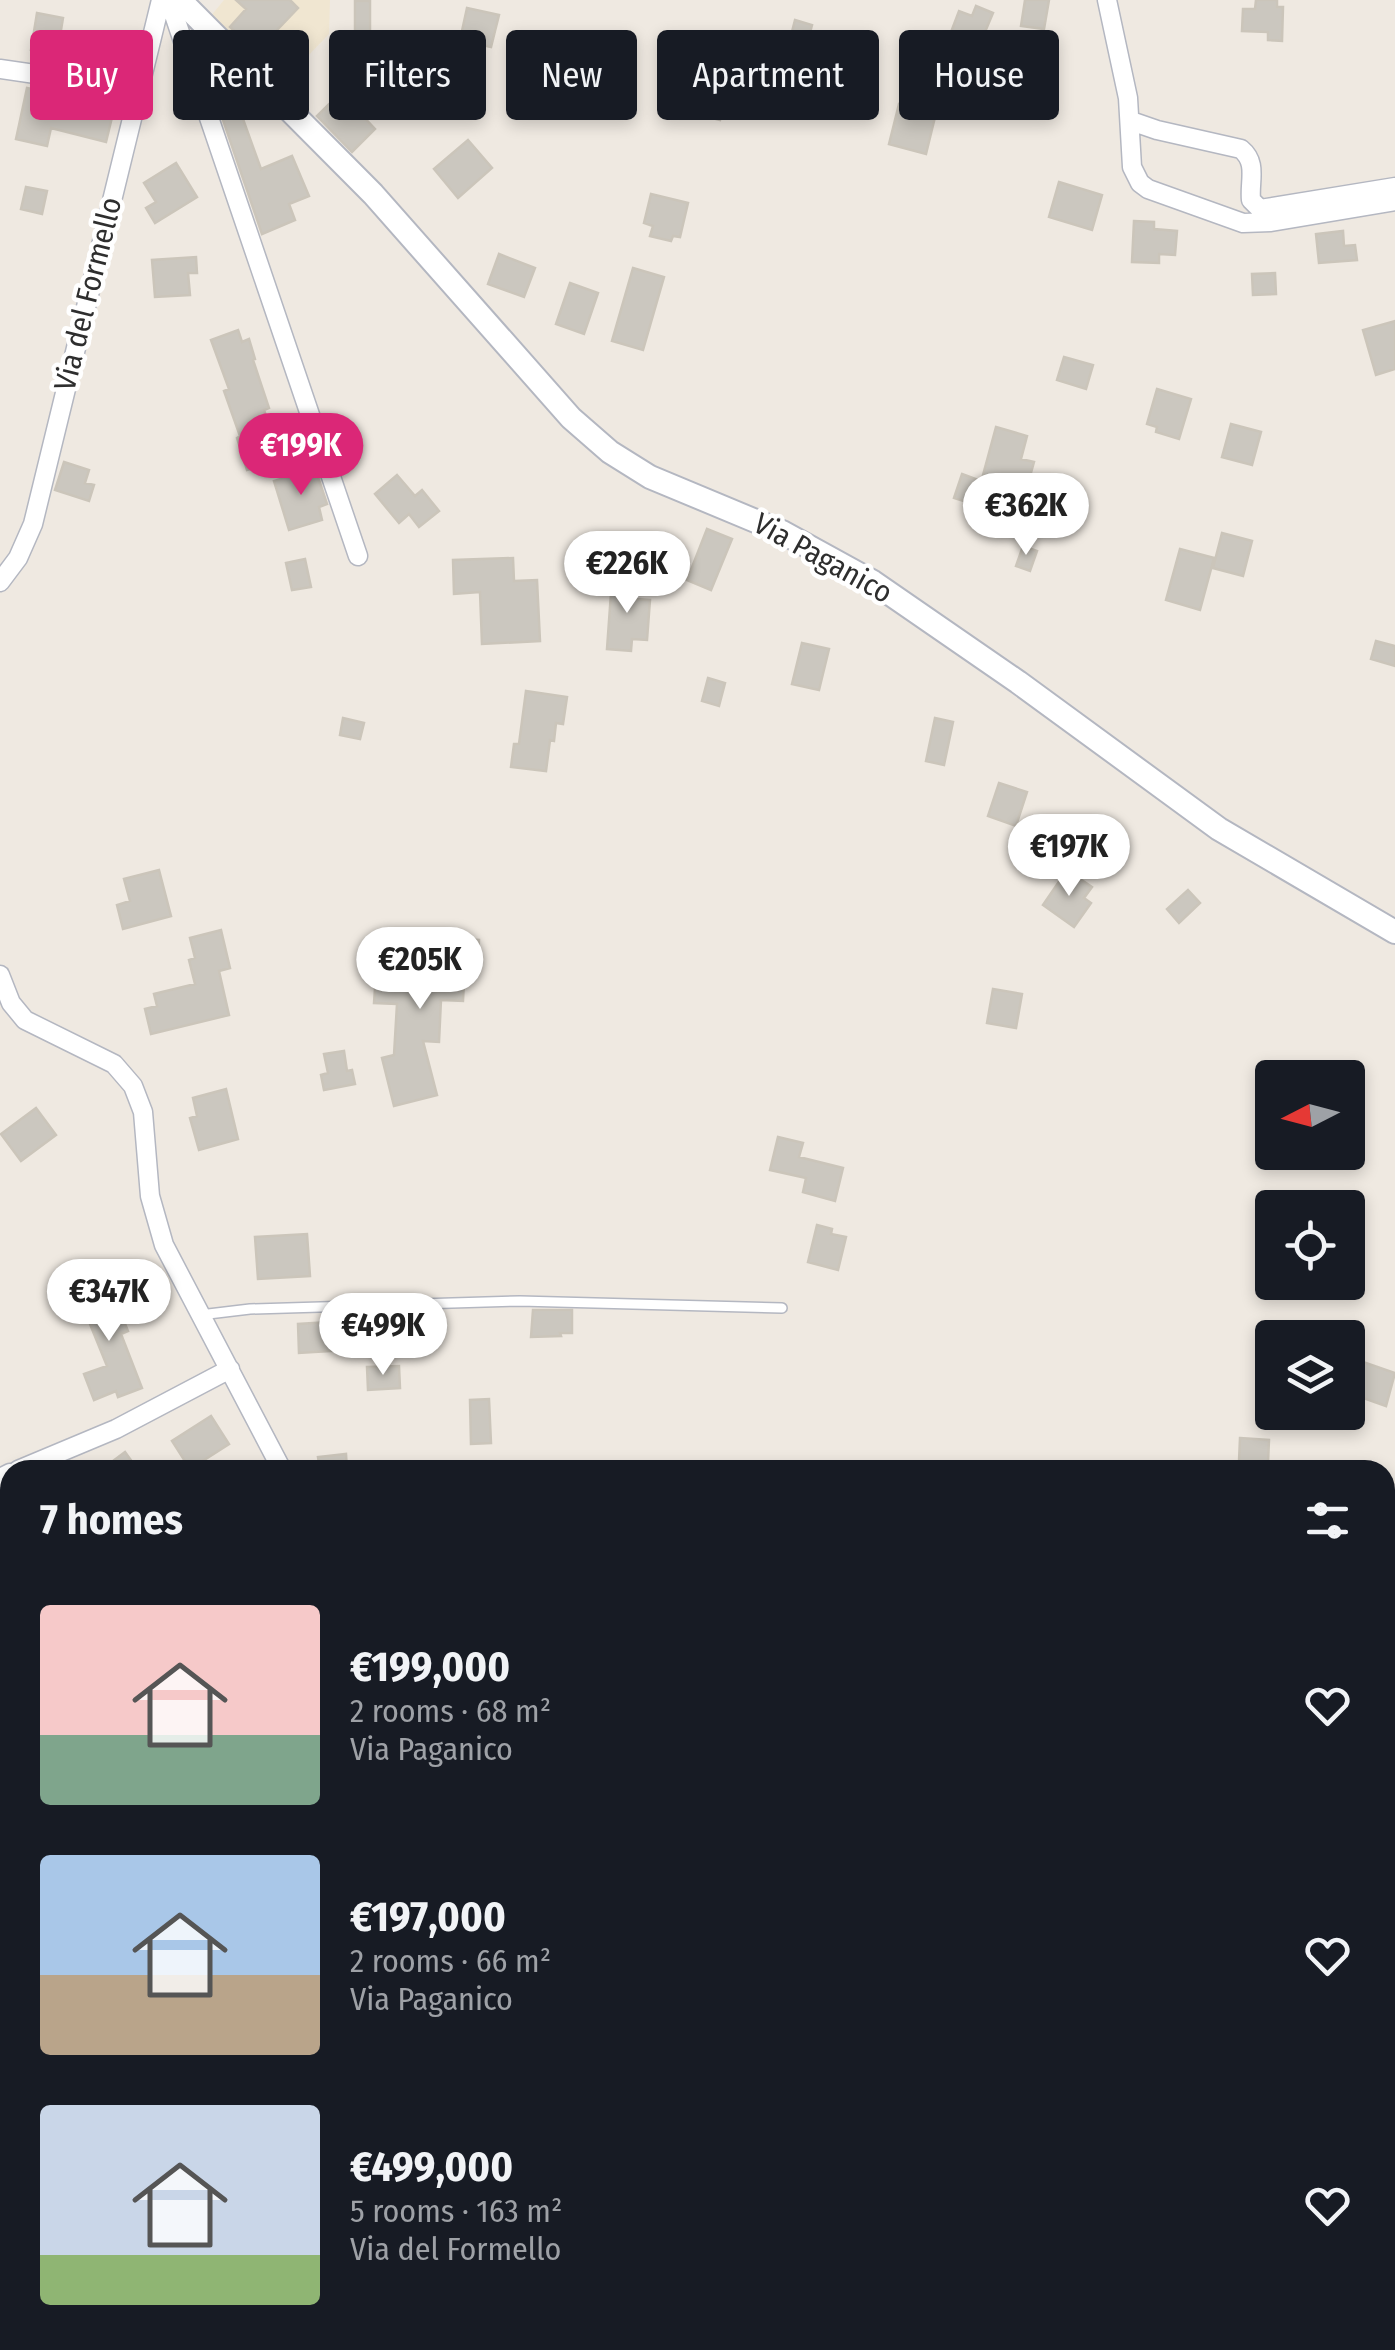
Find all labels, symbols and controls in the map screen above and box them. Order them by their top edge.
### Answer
chip: Buy [30,30,153,120]
chip: Rent [173,30,309,120]
chip: Filters [329,30,486,120]
chip: New [506,30,637,120]
chip: Apartment [657,30,879,120]
chip: House [899,30,1059,120]
street label: Via del Formello [47,194,129,394]
pin: €199K [231,413,371,498]
text: €199K [260,426,342,464]
pin: €362K [956,473,1096,558]
text: €362K [985,486,1067,524]
street label: Via Paganico [747,505,899,611]
pin: €226K [557,531,697,616]
text: €226K [586,544,668,582]
pin: €197K [999,814,1139,899]
text: €197K [1030,827,1108,865]
pin: €205K [350,927,490,1012]
text: €205K [378,940,462,978]
north arrow [1255,1060,1365,1170]
map controls [1255,1060,1365,1430]
button: locate [1255,1190,1365,1300]
pin: €347K [39,1259,179,1344]
text: €347K [69,1272,149,1310]
pin: €499K [313,1293,453,1378]
text: €499K [341,1306,425,1344]
button: layers [1255,1320,1365,1430]
icon: filters [1300,1493,1355,1548]
text: 7 homes [40,1495,183,1545]
text: €199,000 [350,1642,510,1692]
icon: home [120,1645,240,1765]
icon: heart [1300,1678,1355,1733]
text: 2 rooms · 68 m² [350,1692,551,1730]
text: Via Paganico [350,1730,513,1768]
text: €197,000 [350,1892,506,1942]
icon: home [120,1895,240,2015]
icon: heart [1300,1928,1355,1983]
text: 2 rooms · 66 m² [350,1942,551,1980]
text: Via Paganico [350,1980,513,2018]
text: €499,000 [350,2142,513,2192]
icon: home [120,2145,240,2265]
icon: heart [1300,2178,1355,2233]
text: 5 rooms · 163 m² [350,2192,562,2230]
text: Via del Formello [350,2230,561,2268]

